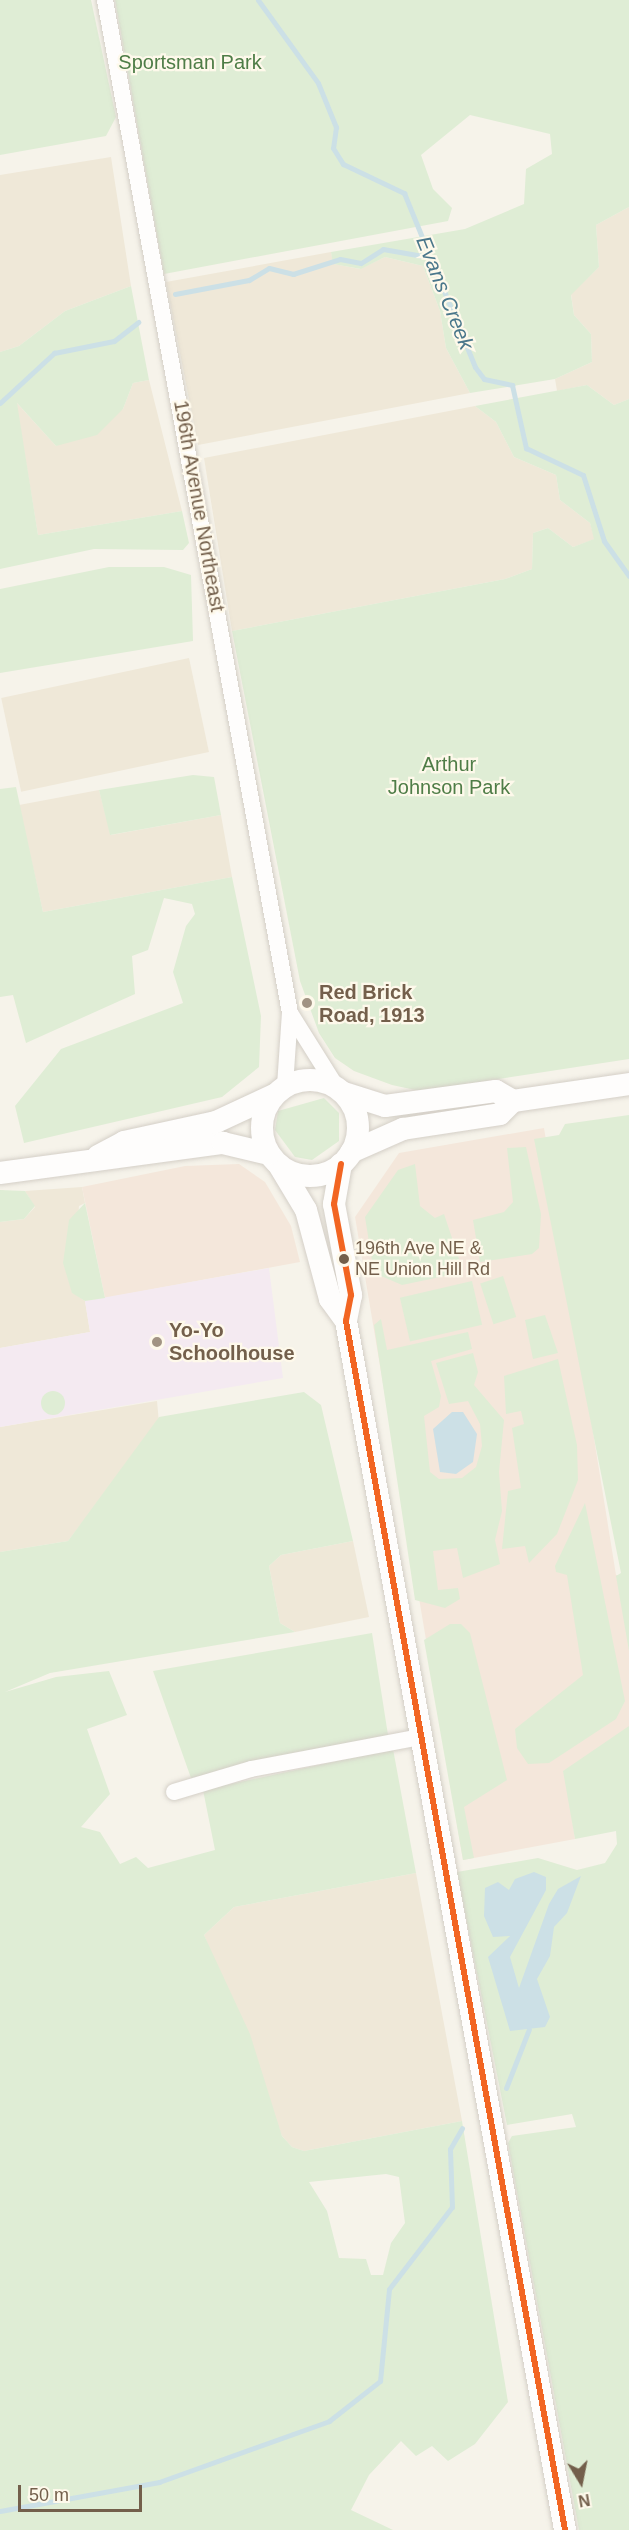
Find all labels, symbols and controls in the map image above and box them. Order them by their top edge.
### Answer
park label: Sportsman Park [118,50,262,74]
water label: Evans Creek [411,233,479,353]
street label: 196th Avenue Northeast [168,398,230,614]
park label: Arthur Johnson Park [388,752,510,799]
place label: Red Brick Road, 1913 [319,980,425,1027]
marker: Red Brick Road, 1913 [300,996,314,1010]
place label: 196th Ave NE & NE Union Hill Rd [355,1238,490,1280]
marker: 196th Ave NE & NE Union Hill Rd [338,1253,350,1265]
place label: Yo-Yo Schoolhouse [169,1318,295,1365]
marker: Yo-Yo Schoolhouse [150,1335,164,1349]
north arrow [551,2452,611,2512]
scale bar [21,2473,146,2511]
text: 50 m [29,2485,69,2505]
text: N [577,2491,591,2510]

